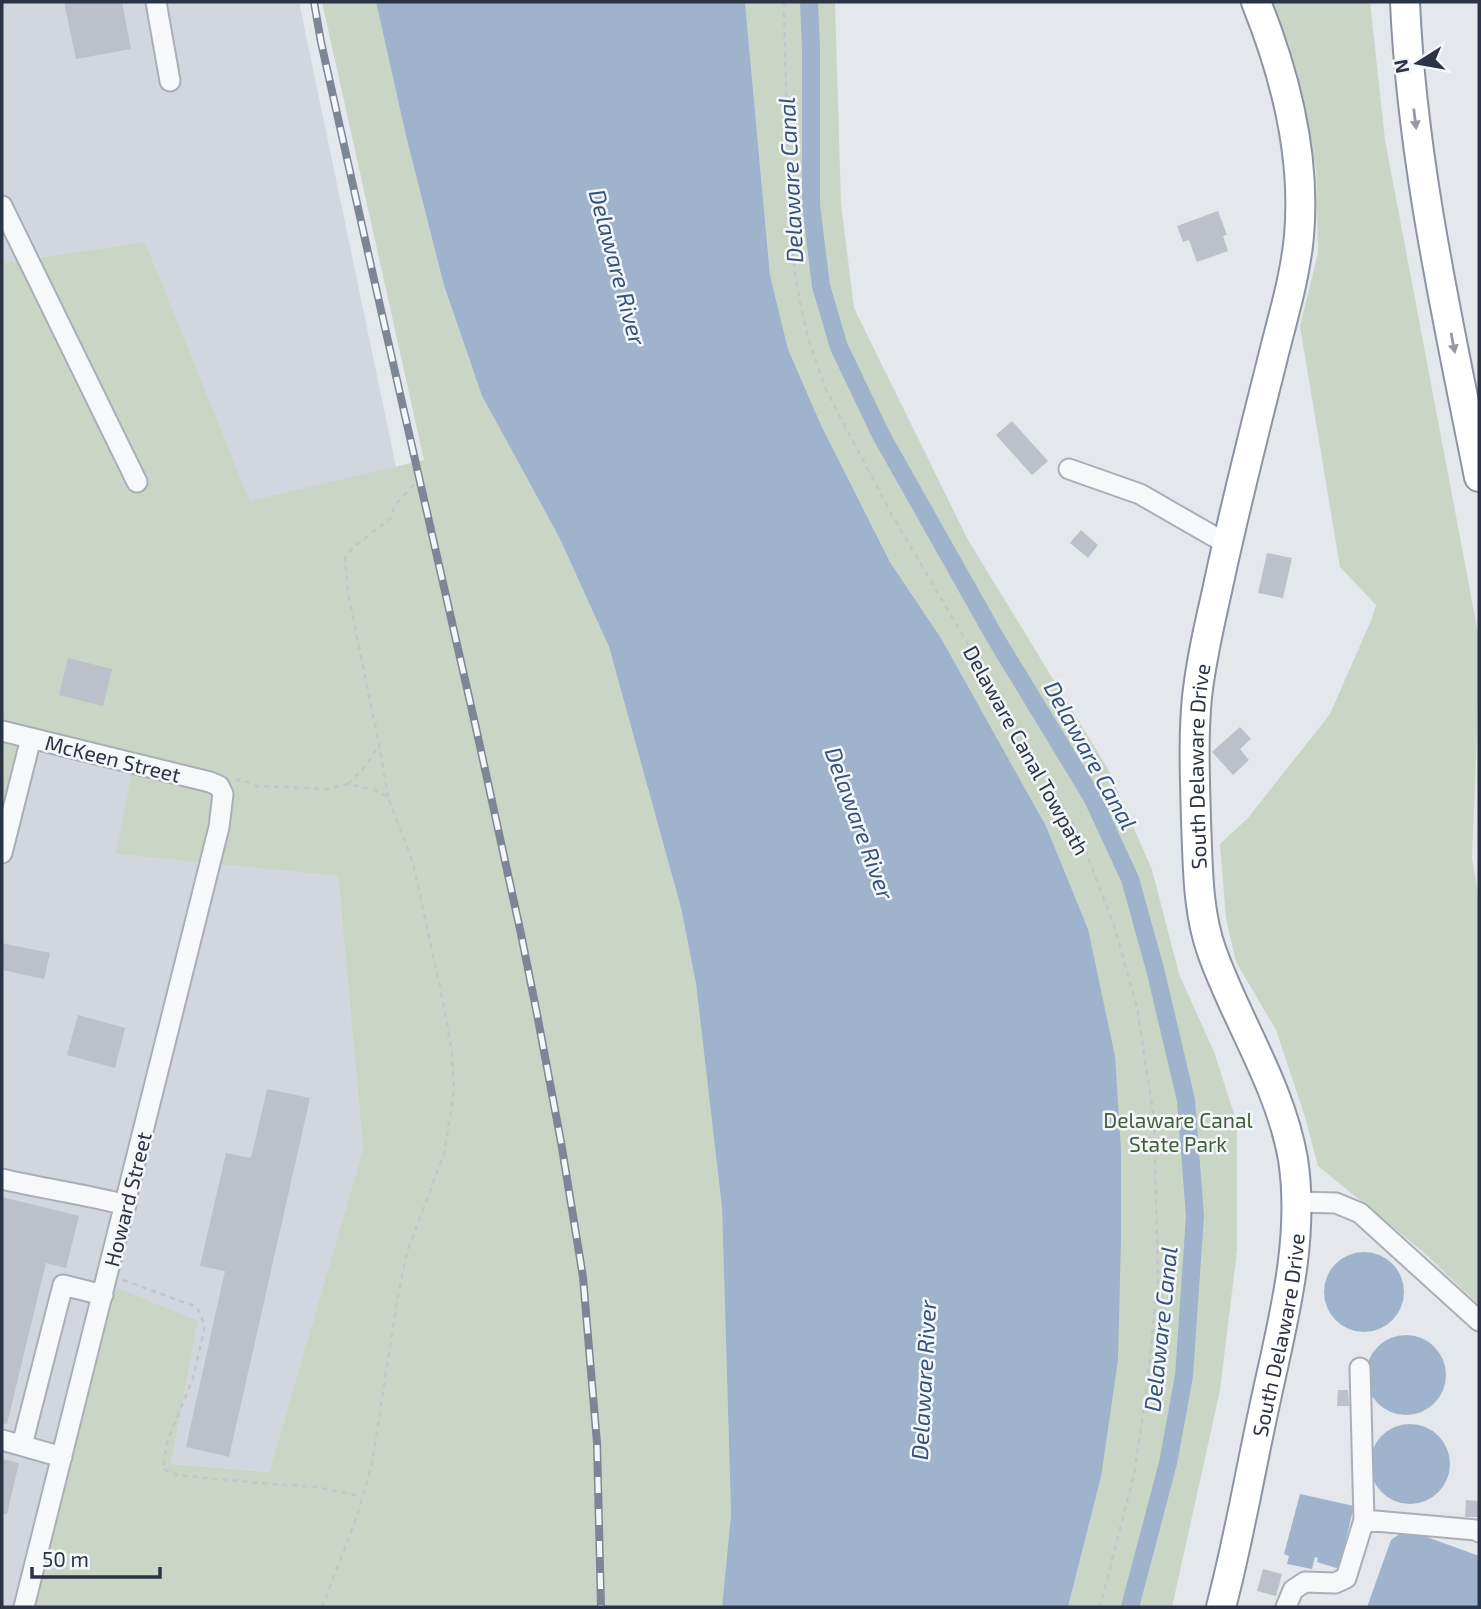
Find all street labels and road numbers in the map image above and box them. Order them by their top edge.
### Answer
street label: Delaware Canal Towpath [959,640,1095,860]
street label: South Delaware Drive [1182,661,1214,870]
street label: McKeen Street [43,729,183,787]
street label: Howard Street [98,1129,156,1269]
street label: South Delaware Drive [1246,1232,1308,1439]

